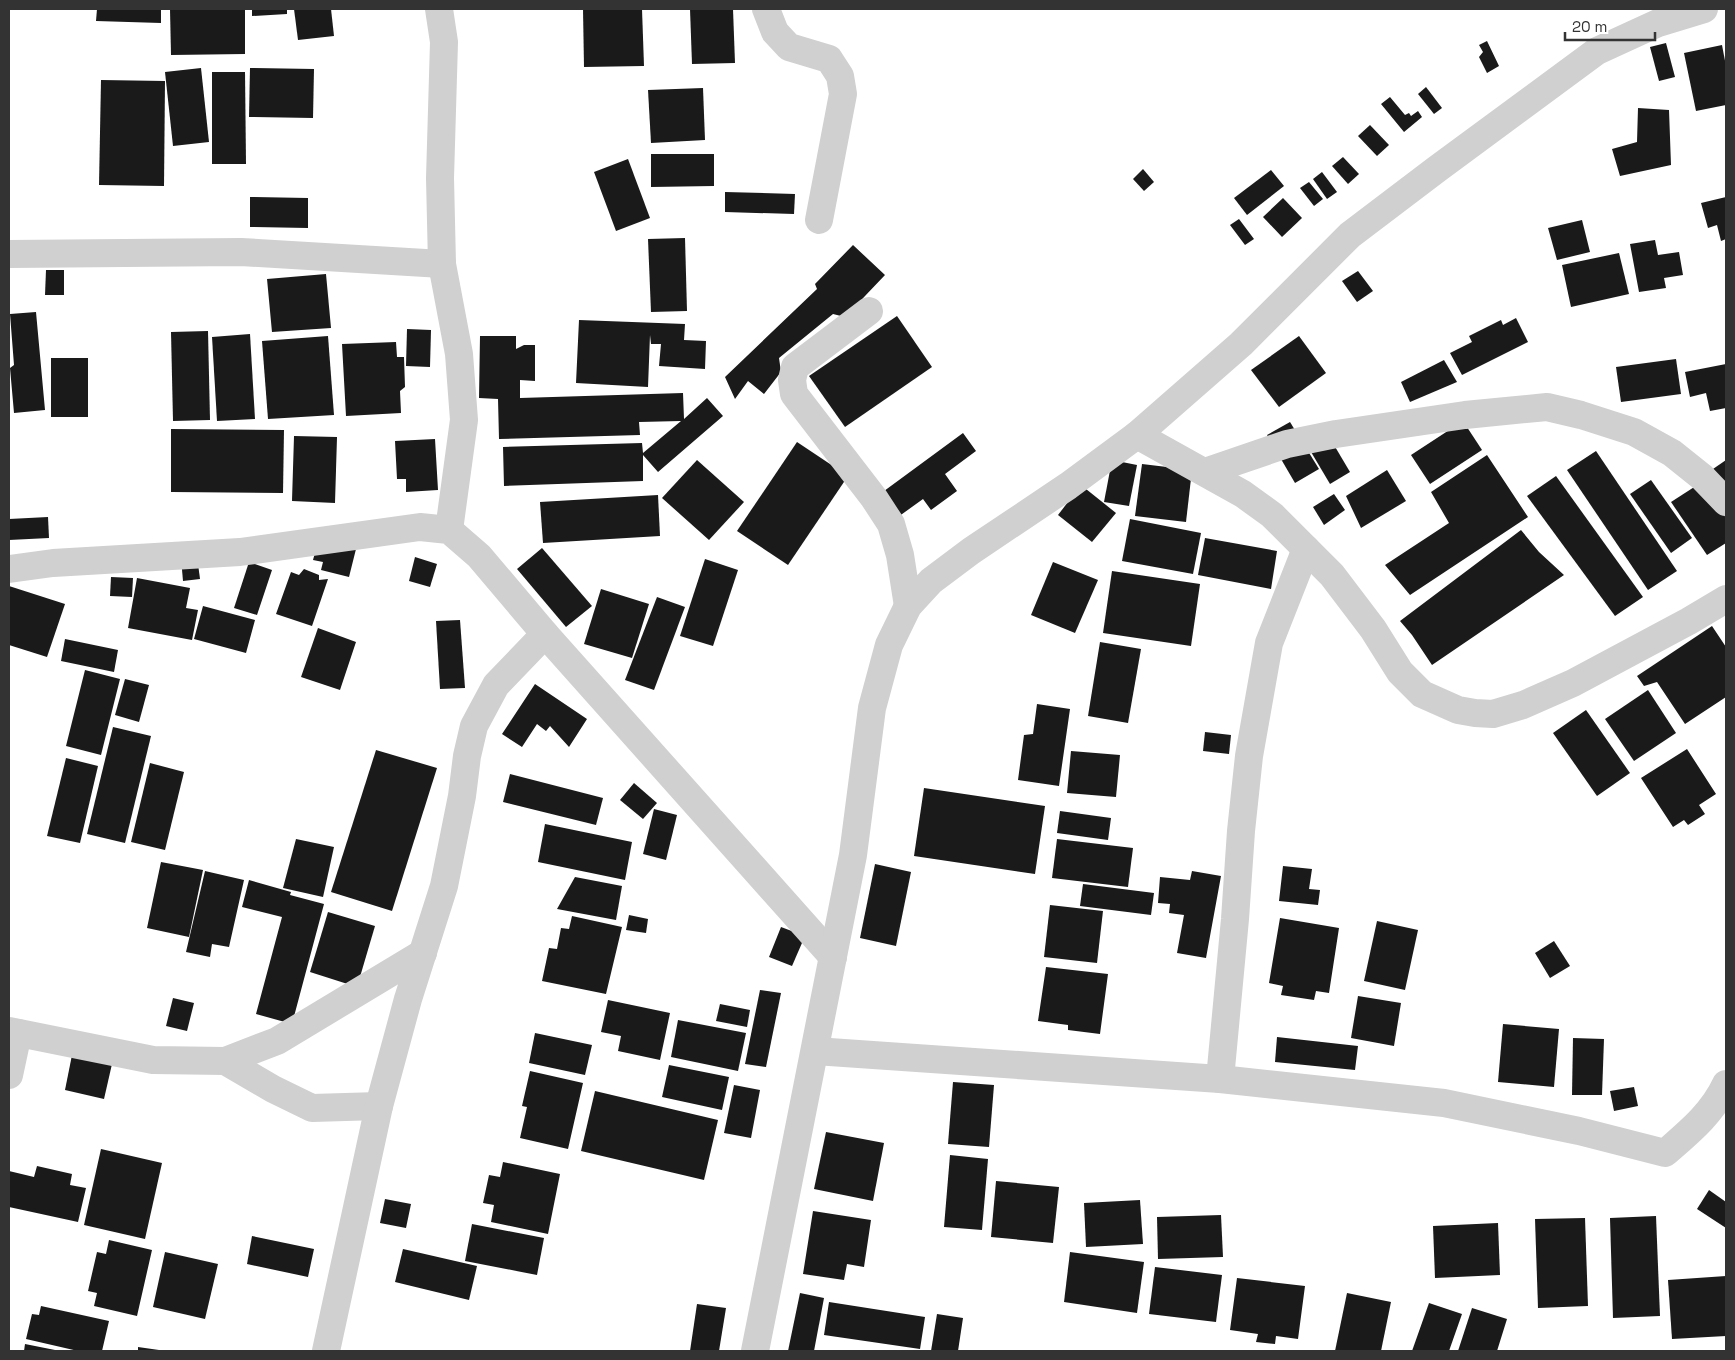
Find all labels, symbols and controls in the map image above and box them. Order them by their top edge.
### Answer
scale bar [1565,10,1655,42]
text: 20 m [1572,17,1607,36]

